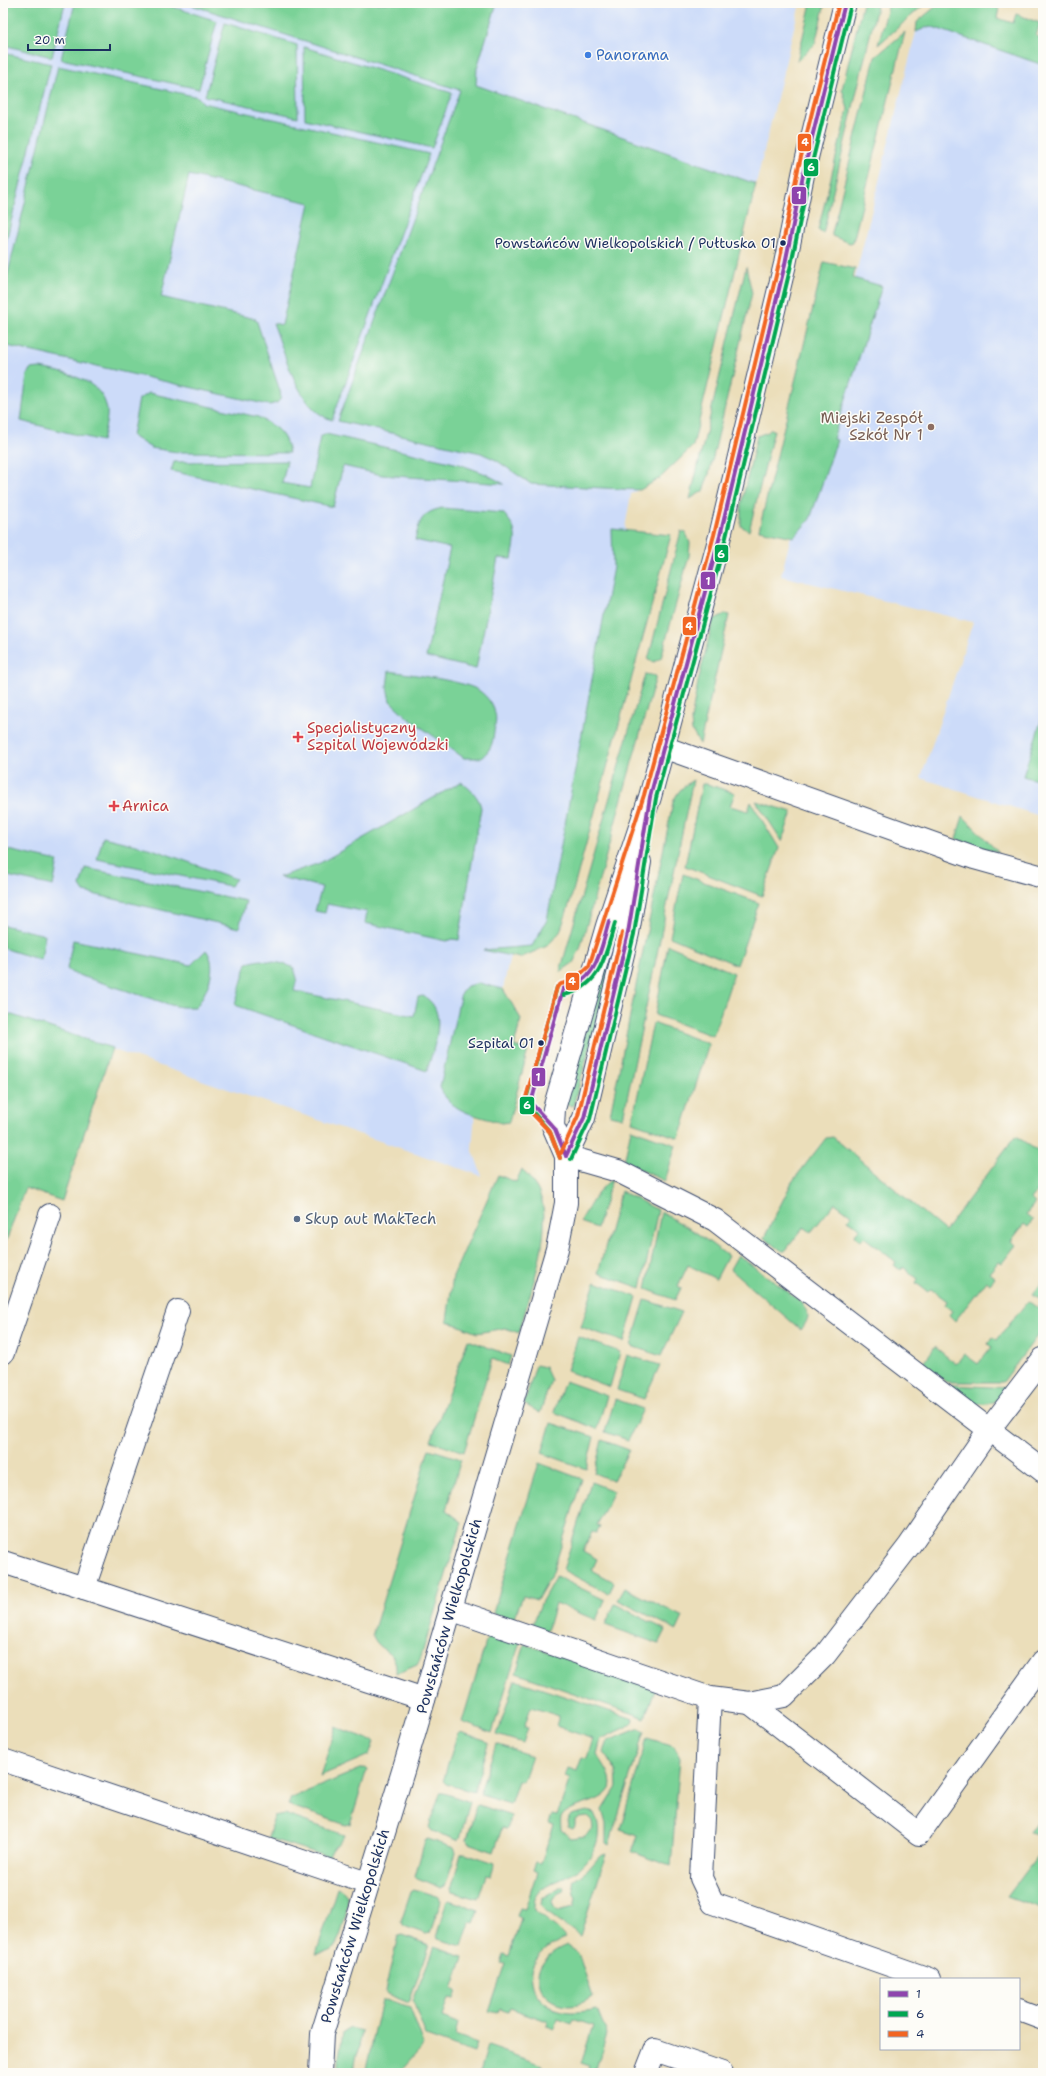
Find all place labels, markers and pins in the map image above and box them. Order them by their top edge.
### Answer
place label: Panorama [596,45,670,65]
marker: Panorama [583,50,593,60]
place label: Powstańców Wielkopolskich / Pułtuska 01 [495,234,776,252]
marker: Powstańców Wielkopolskich / Pułtuska 01 [778,238,788,248]
place label: Miejski Zespół Szkół Nr 1 [821,408,924,445]
marker: Miejski Zespół Szkół Nr 1 [926,422,936,432]
place label: Specjalistyczny Szpital Wojewódzki [307,718,449,755]
marker: Specjalistyczny Szpital Wojewódzki [292,731,304,743]
place label: Arnica [122,796,170,816]
marker: Arnica [109,801,119,811]
place label: Szpital 01 [468,1034,534,1052]
marker: Szpital 01 [536,1038,546,1048]
place label: Skup aut MakTech [305,1209,436,1229]
marker: Skup aut MakTech [292,1214,302,1224]

